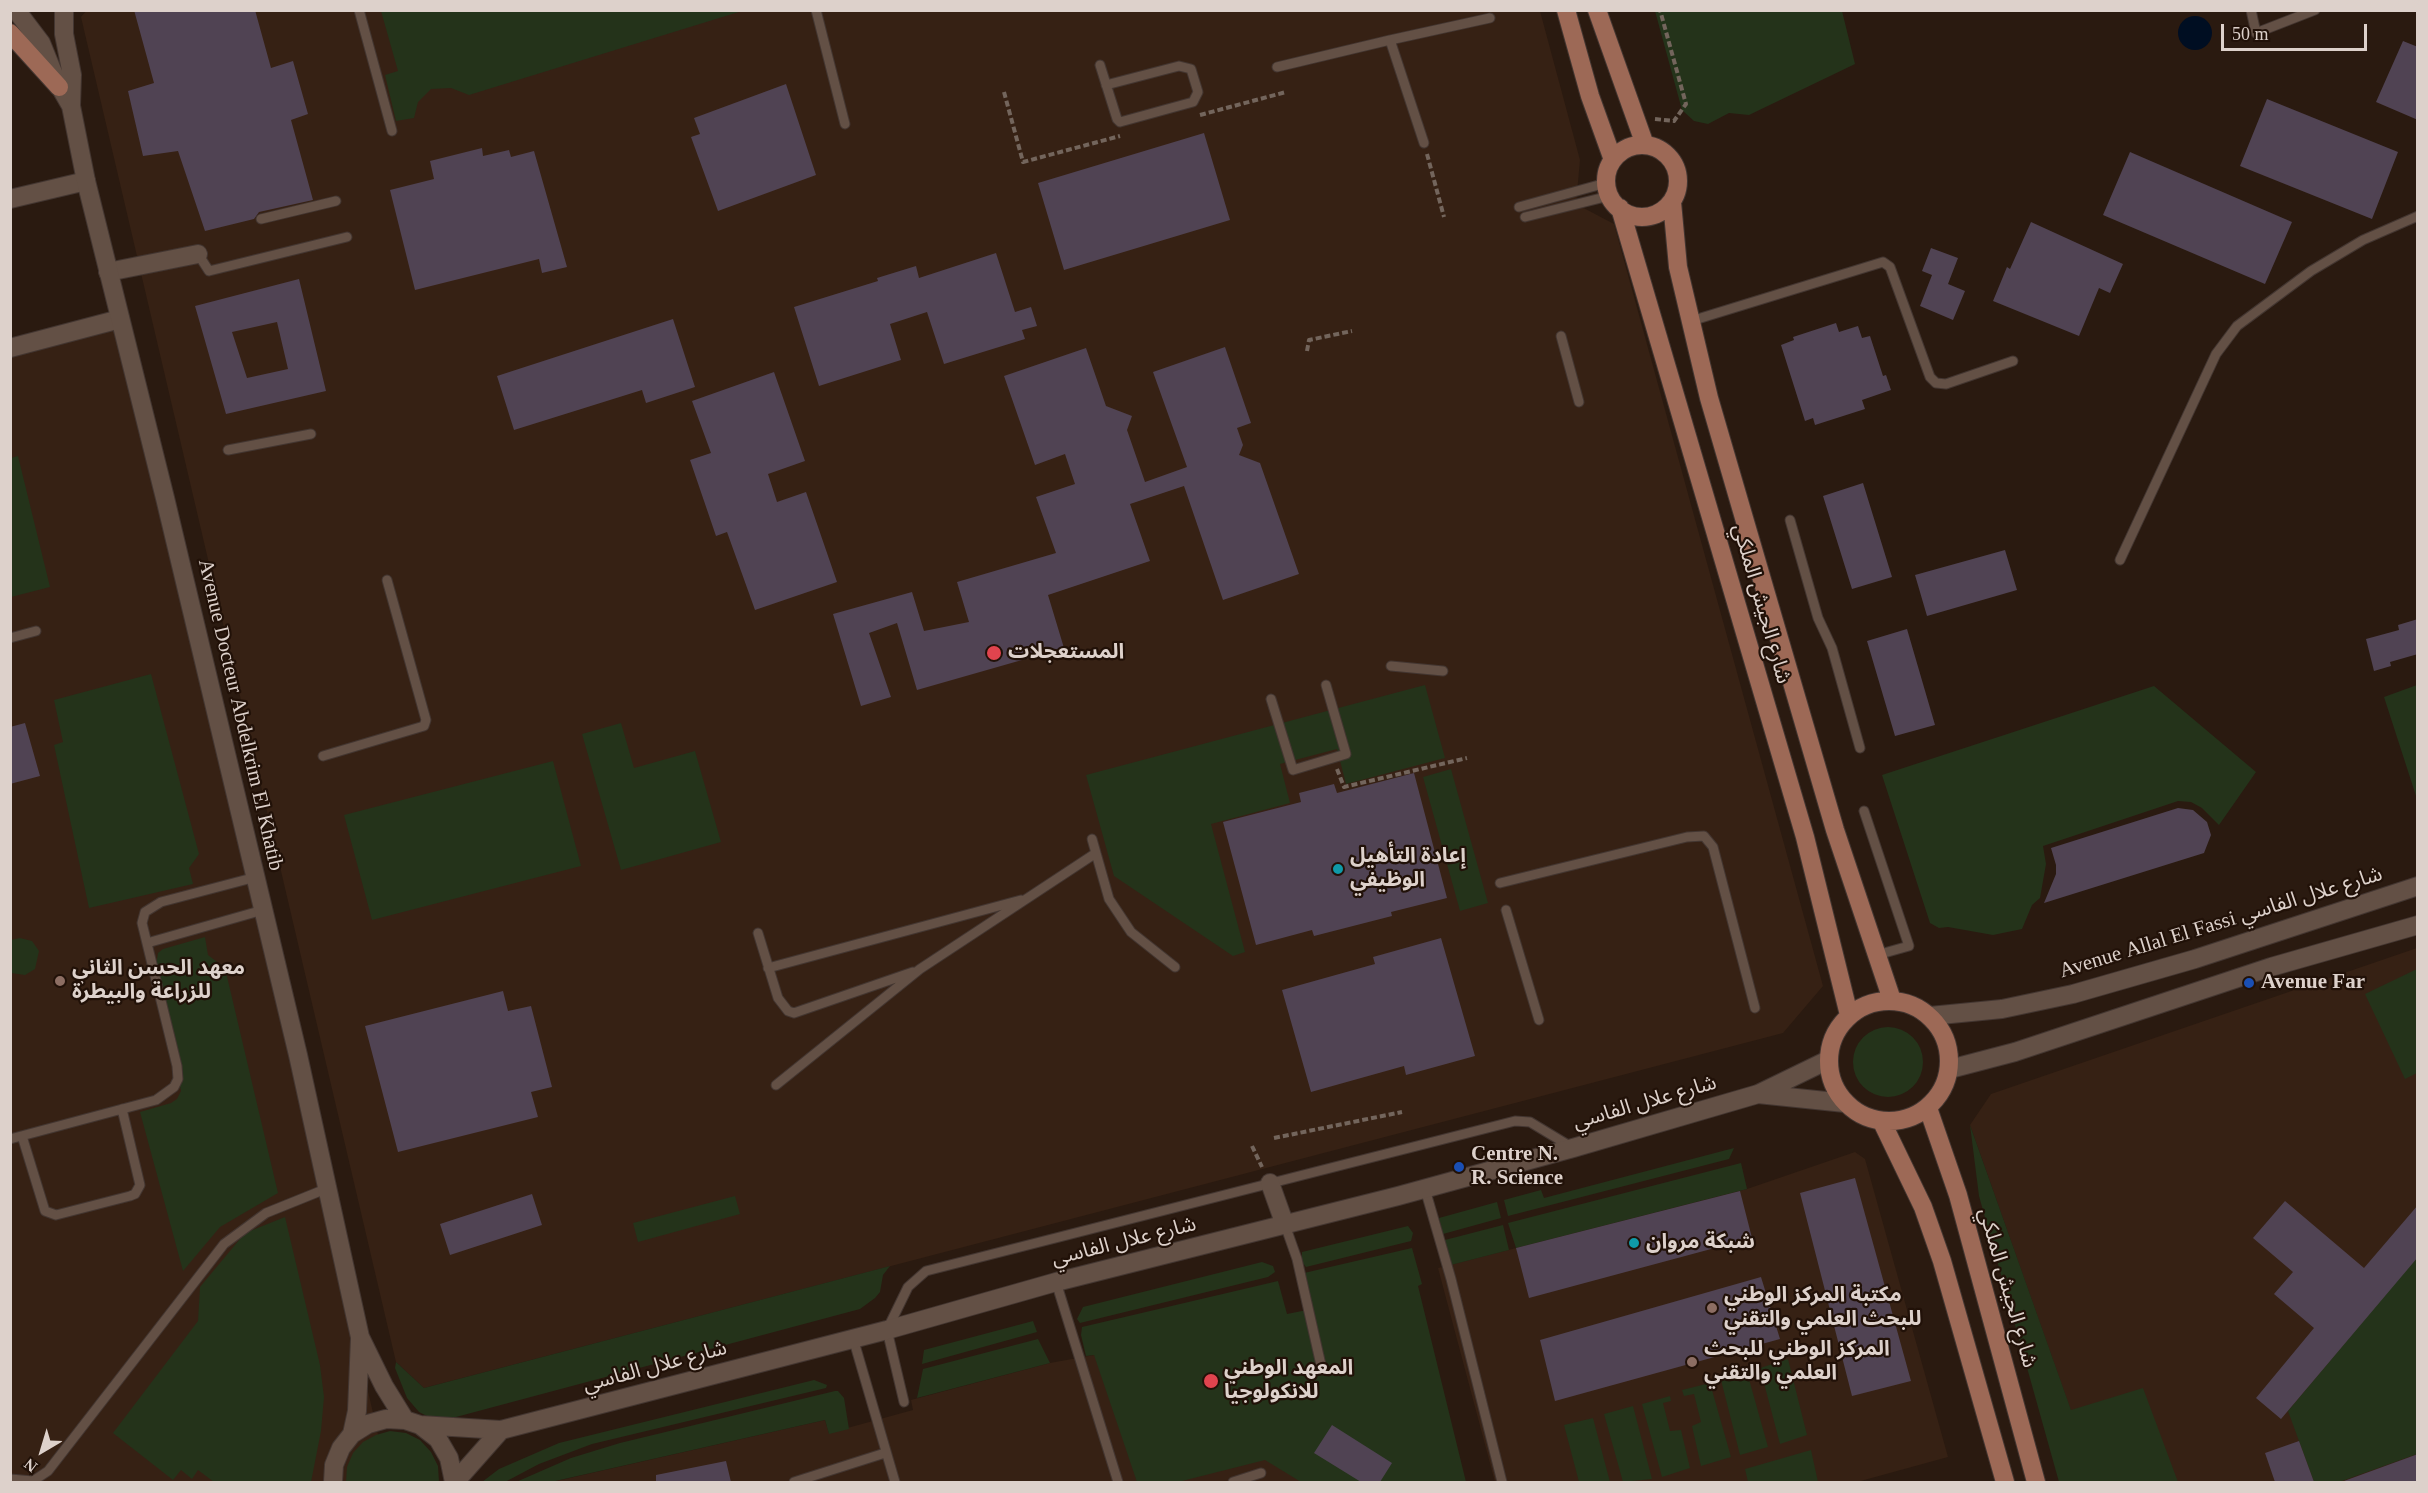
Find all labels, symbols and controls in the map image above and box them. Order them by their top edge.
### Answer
scale bar [2224,12,2370,50]
text: 50 m [2232,24,2269,44]
street label: شارع الجيش الملكي [1726,521,1796,687]
street label: Avenue Docteur Abdelkrim El Khatib [192,557,288,873]
place label: المستعجلات [1008,640,1124,666]
marker: المستعجلات [985,644,1003,662]
place label: إعادة التأهيل الوظيفي [1350,844,1466,894]
marker: إعادة التأهيل الوظيفي [1331,862,1345,876]
street label: Avenue Allal El Fassi شارع علال الفاسي [2056,862,2386,984]
place label: معهد الحسن الثاني للزراعة والبيطرة [72,956,245,1006]
place label: Avenue Far [2261,970,2365,996]
marker: معهد الحسن الثاني للزراعة والبيطرة [53,974,67,988]
marker: Avenue Far [2242,976,2256,990]
street label: شارع علال الفاسي [1570,1070,1720,1136]
place label: Centre N. R. Science [1471,1142,1563,1192]
marker: Centre N. R. Science [1452,1160,1466,1174]
street label: شارع الجيش الملكي [1972,1205,2042,1371]
street label: شارع علال الفاسي [1049,1212,1199,1272]
place label: شبكة مروان [1646,1230,1755,1256]
marker: شبكة مروان [1627,1236,1641,1250]
place label: مكتبة المركز الوطني للبحث العلمي والتقني [1724,1283,1921,1333]
marker: مكتبة المركز الوطني للبحث العلمي والتقني [1705,1301,1719,1315]
street label: شارع علال الفاسي [580,1336,730,1398]
place label: المركز الوطني للبحث العلمي والتقني [1704,1337,1890,1387]
marker: المركز الوطني للبحث العلمي والتقني [1685,1355,1699,1369]
place label: المعهد الوطني للانكولوجيا [1224,1356,1353,1406]
marker: المعهد الوطني للانكولوجيا [1202,1372,1220,1390]
north arrow [12,1421,72,1481]
text: N [21,1455,40,1476]

